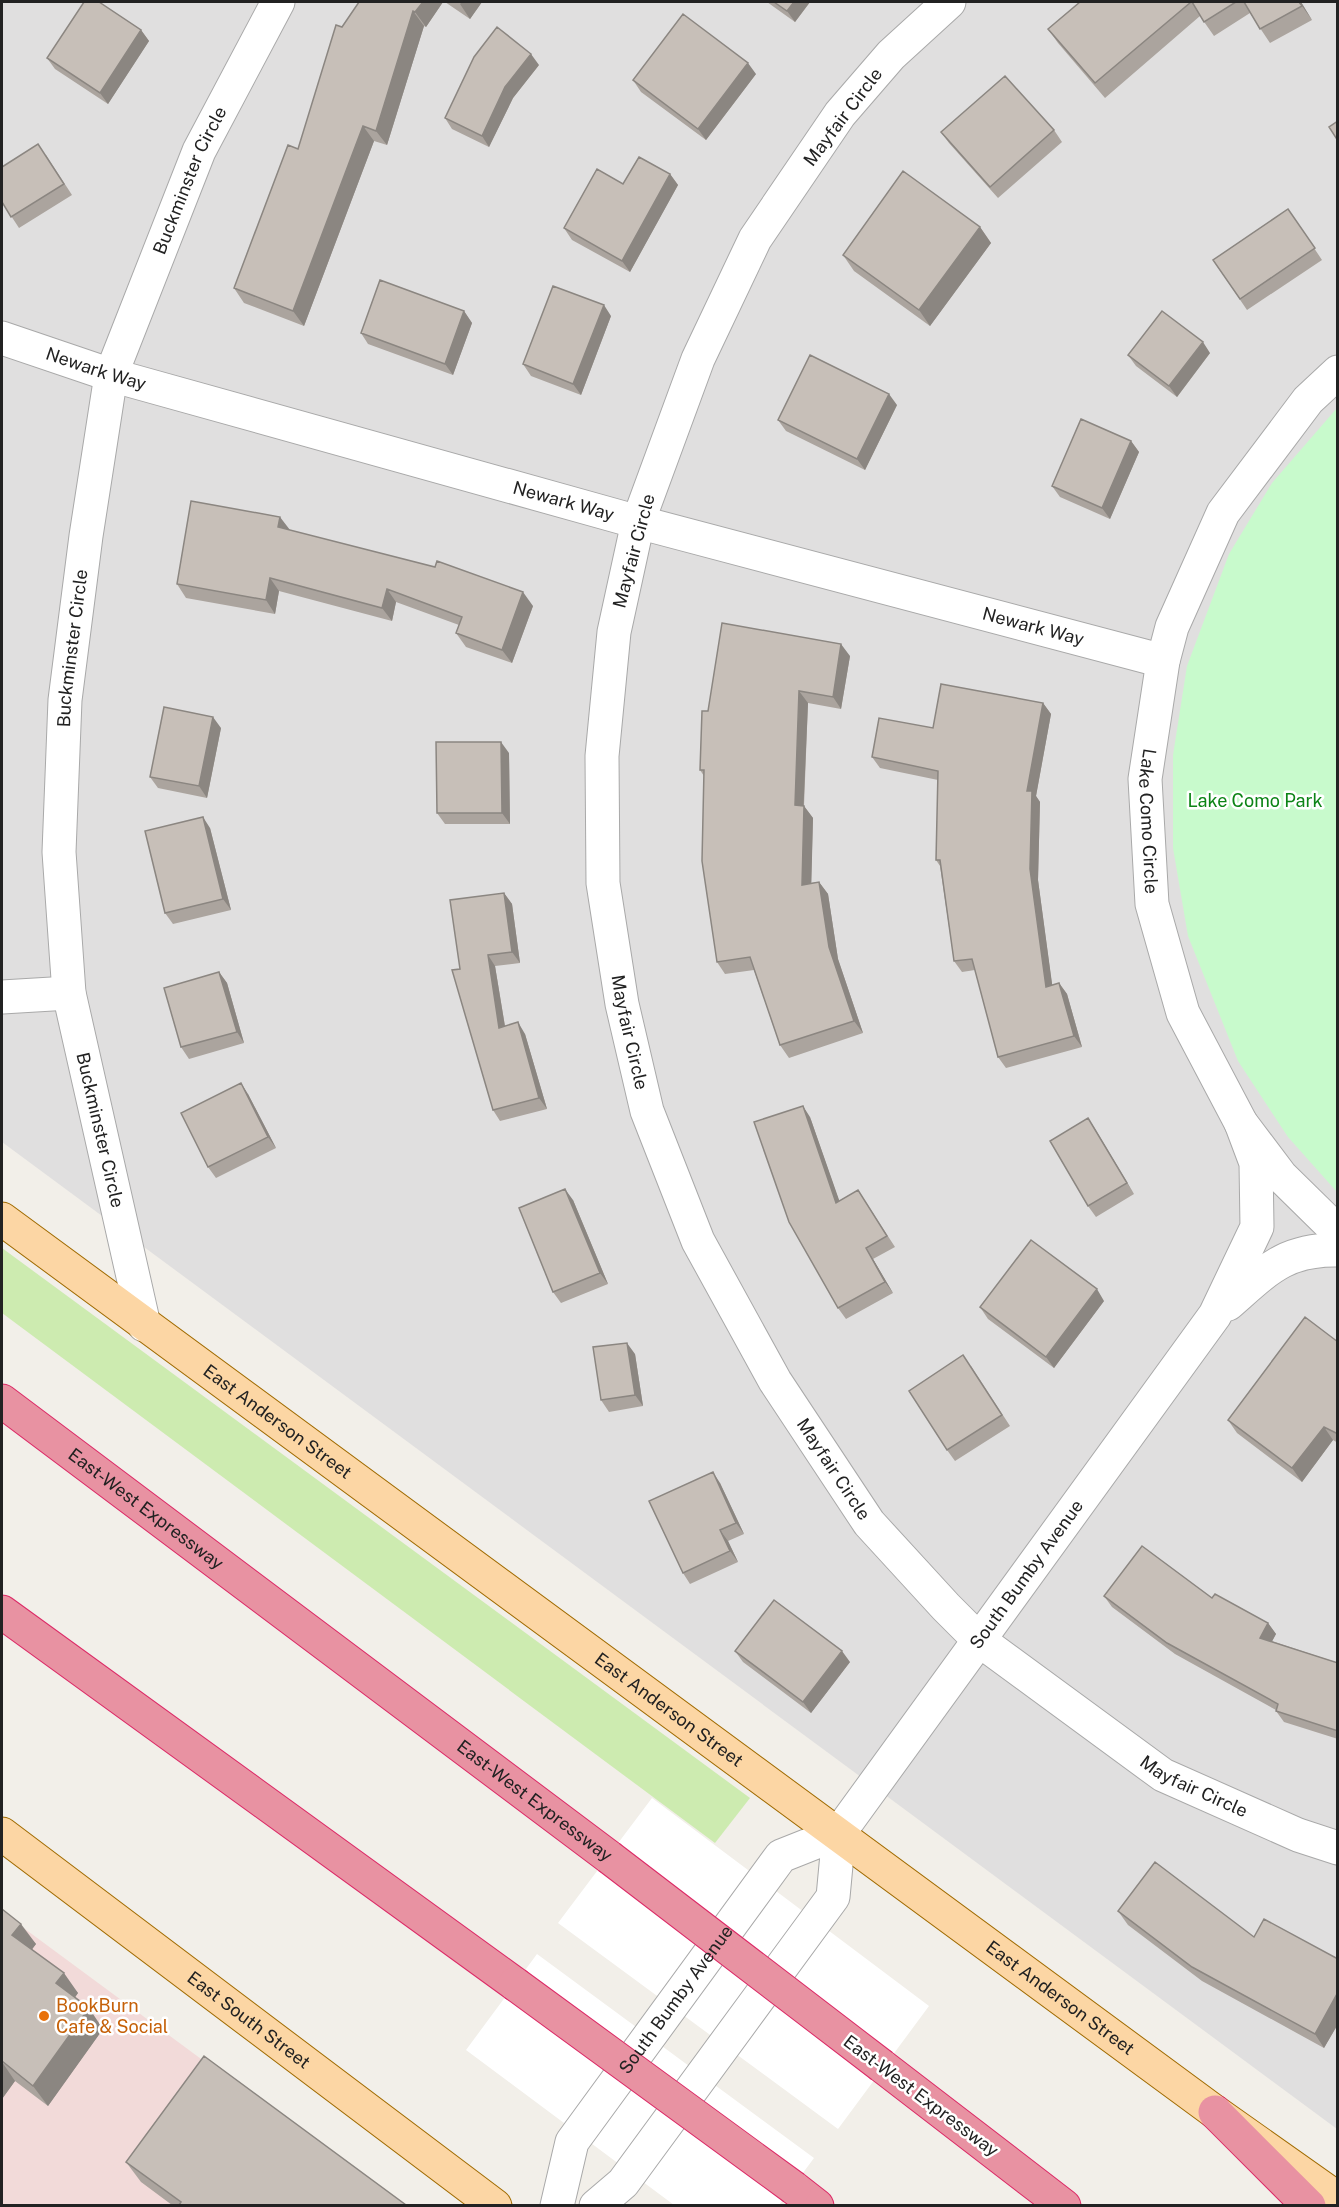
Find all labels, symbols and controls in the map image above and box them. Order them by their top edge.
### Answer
street label: Mayfair Circle [799,64,886,170]
street label: Buckminster Circle [148,103,231,257]
street label: Newark Way [43,343,149,394]
street label: Newark Way [511,477,617,525]
street label: Mayfair Circle [608,492,659,610]
street label: Buckminster Circle [53,568,92,728]
street label: Newark Way [980,603,1087,650]
street label: Lake Como Circle [1135,747,1162,894]
park label: Lake Como Park [1187,790,1323,811]
street label: Mayfair Circle [608,973,653,1092]
street label: Buckminster Circle [72,1050,129,1210]
street label: East Anderson Street [199,1360,356,1483]
street label: Mayfair Circle [793,1414,875,1524]
street label: East-West Expressway [64,1444,228,1574]
street label: South Bumby Avenue [965,1496,1087,1653]
street label: East Anderson Street [591,1648,747,1771]
street label: East-West Expressway [453,1736,617,1866]
street label: Mayfair Circle [1136,1751,1251,1821]
street label: South Bumby Avenue [614,1921,737,2078]
street label: East Anderson Street [982,1936,1139,2059]
street label: East South Street [183,1967,314,2073]
place label: BookBurn Cafe & Social [56,1995,168,2037]
marker: BookBurn Cafe & Social [37,2009,51,2023]
street label: East-West Expressway [840,2030,1003,2161]

